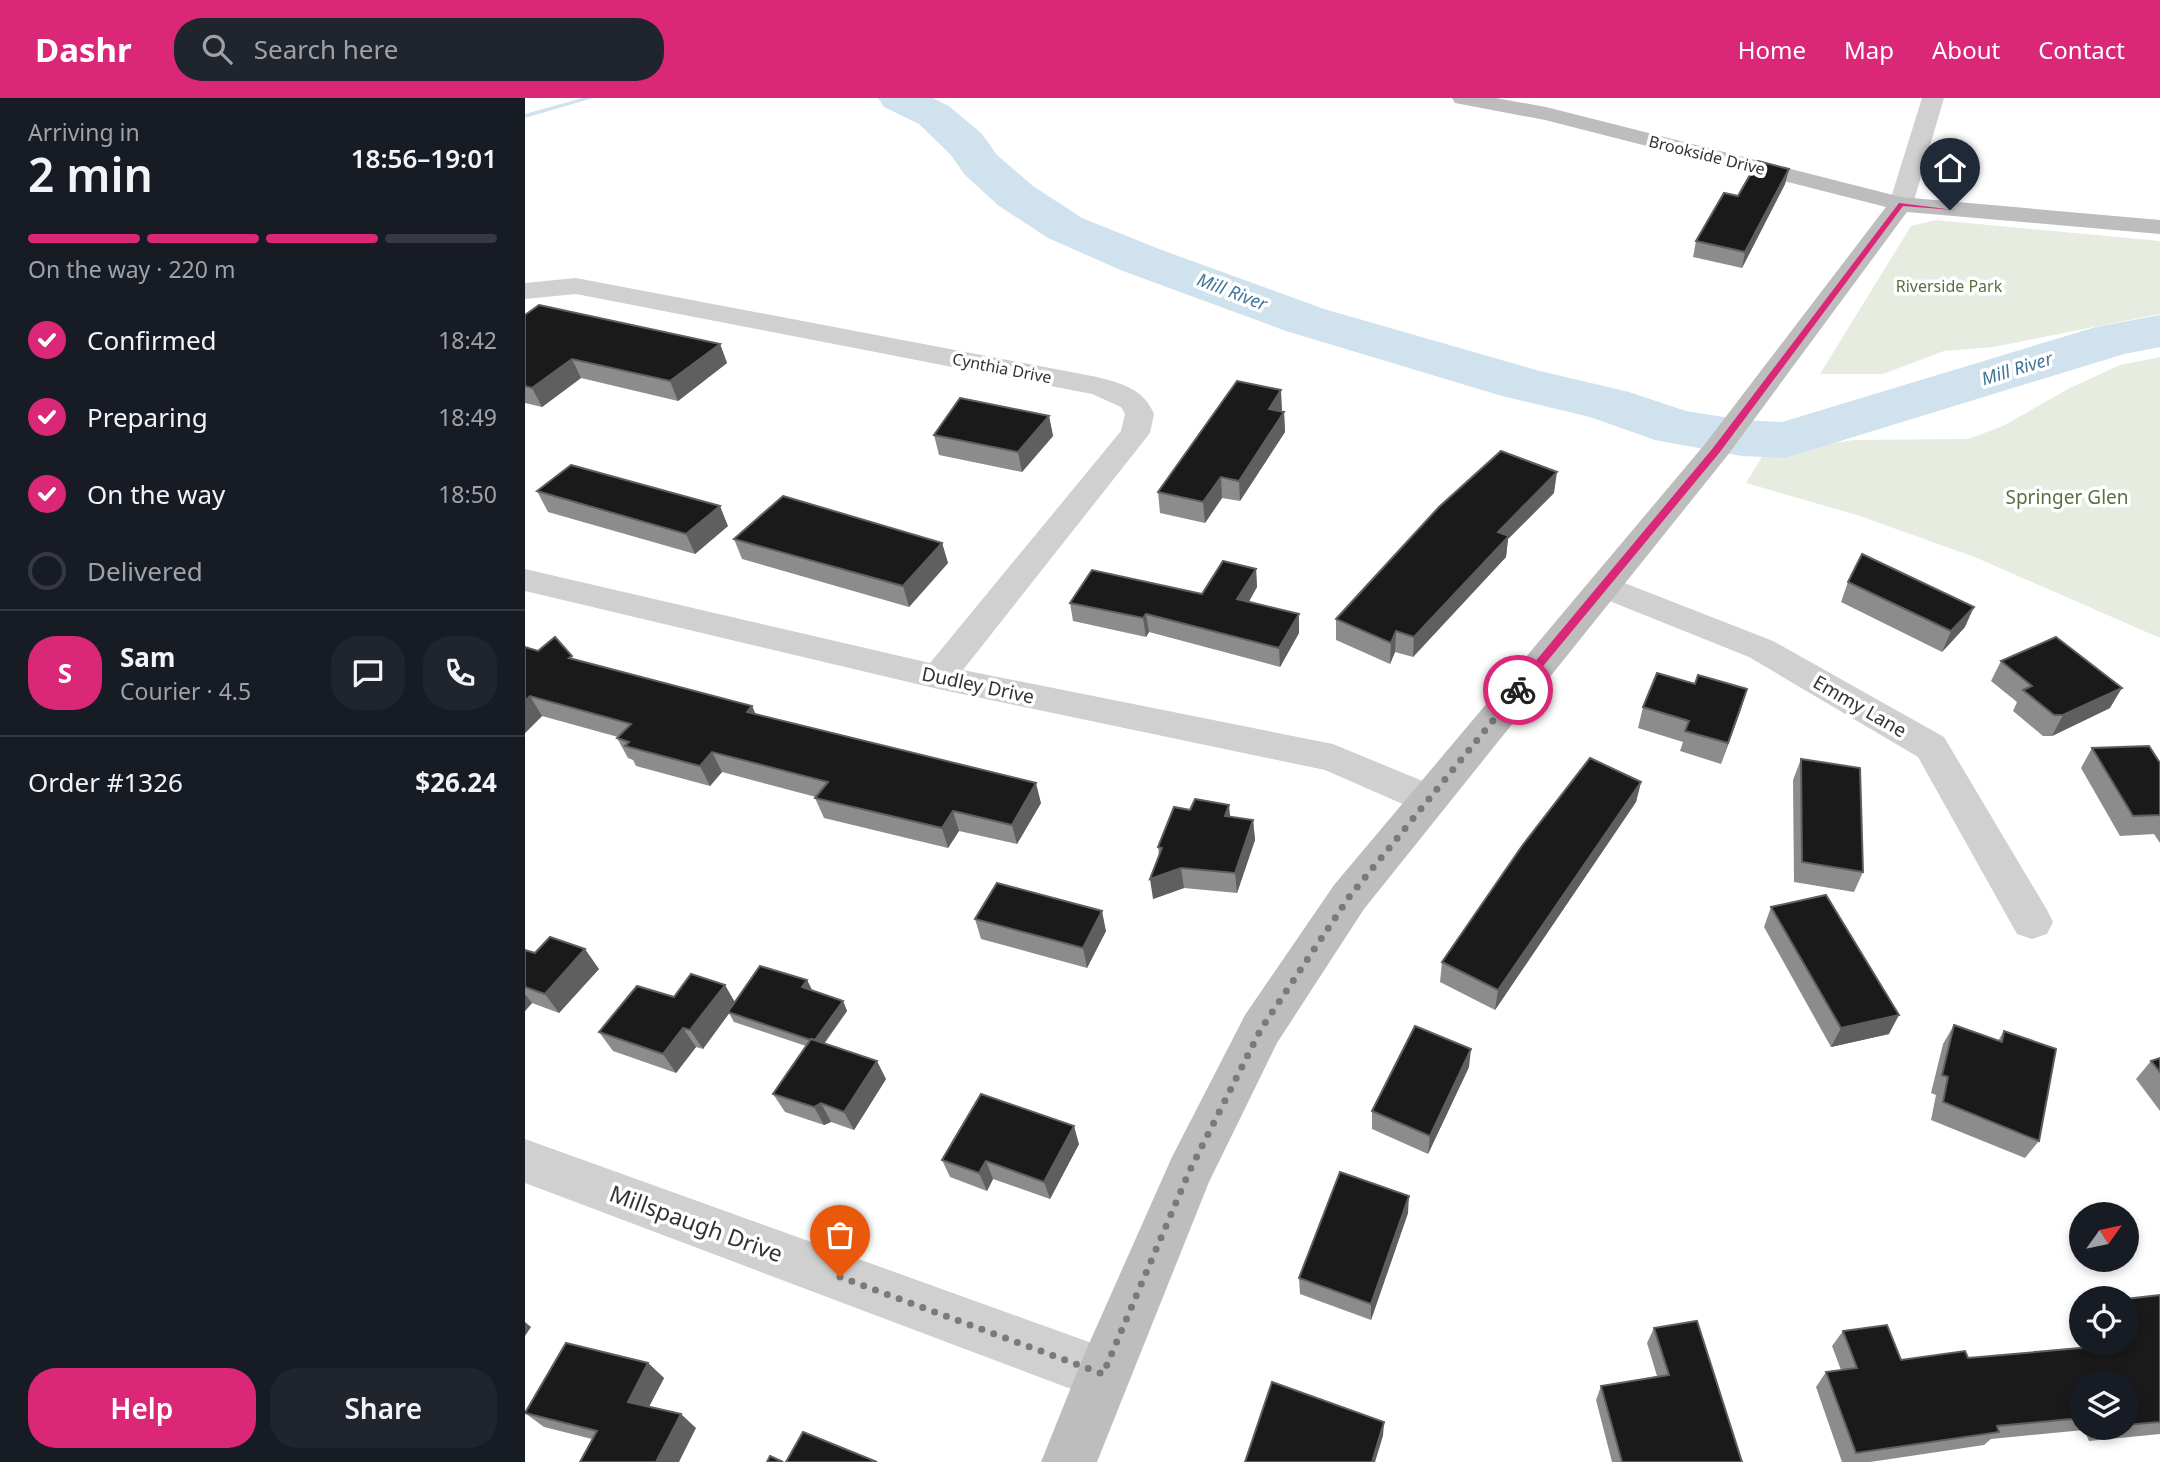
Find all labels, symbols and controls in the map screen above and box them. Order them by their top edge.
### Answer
search box [174,18,664,81]
text: Dashr [35,27,132,72]
icon: search [198,30,236,68]
text: Search here [254,31,398,67]
text: Home [1738,33,1806,66]
text: Map [1844,33,1894,66]
text: About [1932,33,2000,66]
text: Contact [2038,33,2125,66]
text: Arriving in [28,116,140,148]
street label: Brookside Drive [1647,130,1767,180]
pin [1920,138,1980,210]
text: 18:56–19:01 [351,140,497,176]
text: 2 min [28,143,153,205]
icon: home [1931,149,1969,187]
text: On the way · 220 m [28,253,235,285]
water label: Mill River [1194,267,1272,316]
park label: Riverside Park [1896,275,2003,297]
icon: check [28,321,66,359]
text: Confirmed [87,322,217,358]
text: 18:42 [438,324,497,356]
water label: Mill River [1978,346,2056,390]
street label: Cynthia Drive [950,348,1054,388]
icon: check [28,398,66,436]
text: Preparing [87,399,208,435]
text: 18:49 [438,401,497,433]
icon: check [28,475,66,513]
text: On the way [87,476,225,512]
text: 18:50 [438,478,497,510]
park label: Springer Glen [2006,484,2129,510]
text: Delivered [87,553,203,589]
button: chat [331,636,405,710]
button: phone [423,636,497,710]
text: Sam [120,639,175,675]
text: S [58,655,72,691]
courier [1483,655,1553,725]
street label: Dudley Drive [919,660,1037,710]
street label: Emmy Lane [1809,669,1911,743]
icon: bike [1499,671,1537,709]
text: Courier · 4.5 [120,675,251,707]
text: Order #1326 [28,764,183,800]
text: $26.24 [415,764,497,800]
street label: Millspaugh Drive [605,1177,787,1269]
north arrow [2069,1202,2139,1272]
map controls [2069,1202,2139,1440]
pin [810,1205,870,1277]
icon: bag [821,1216,859,1254]
button: locate [2069,1286,2139,1356]
button: Help [28,1368,256,1448]
button: Share [270,1368,497,1448]
button: layers [2069,1370,2139,1440]

